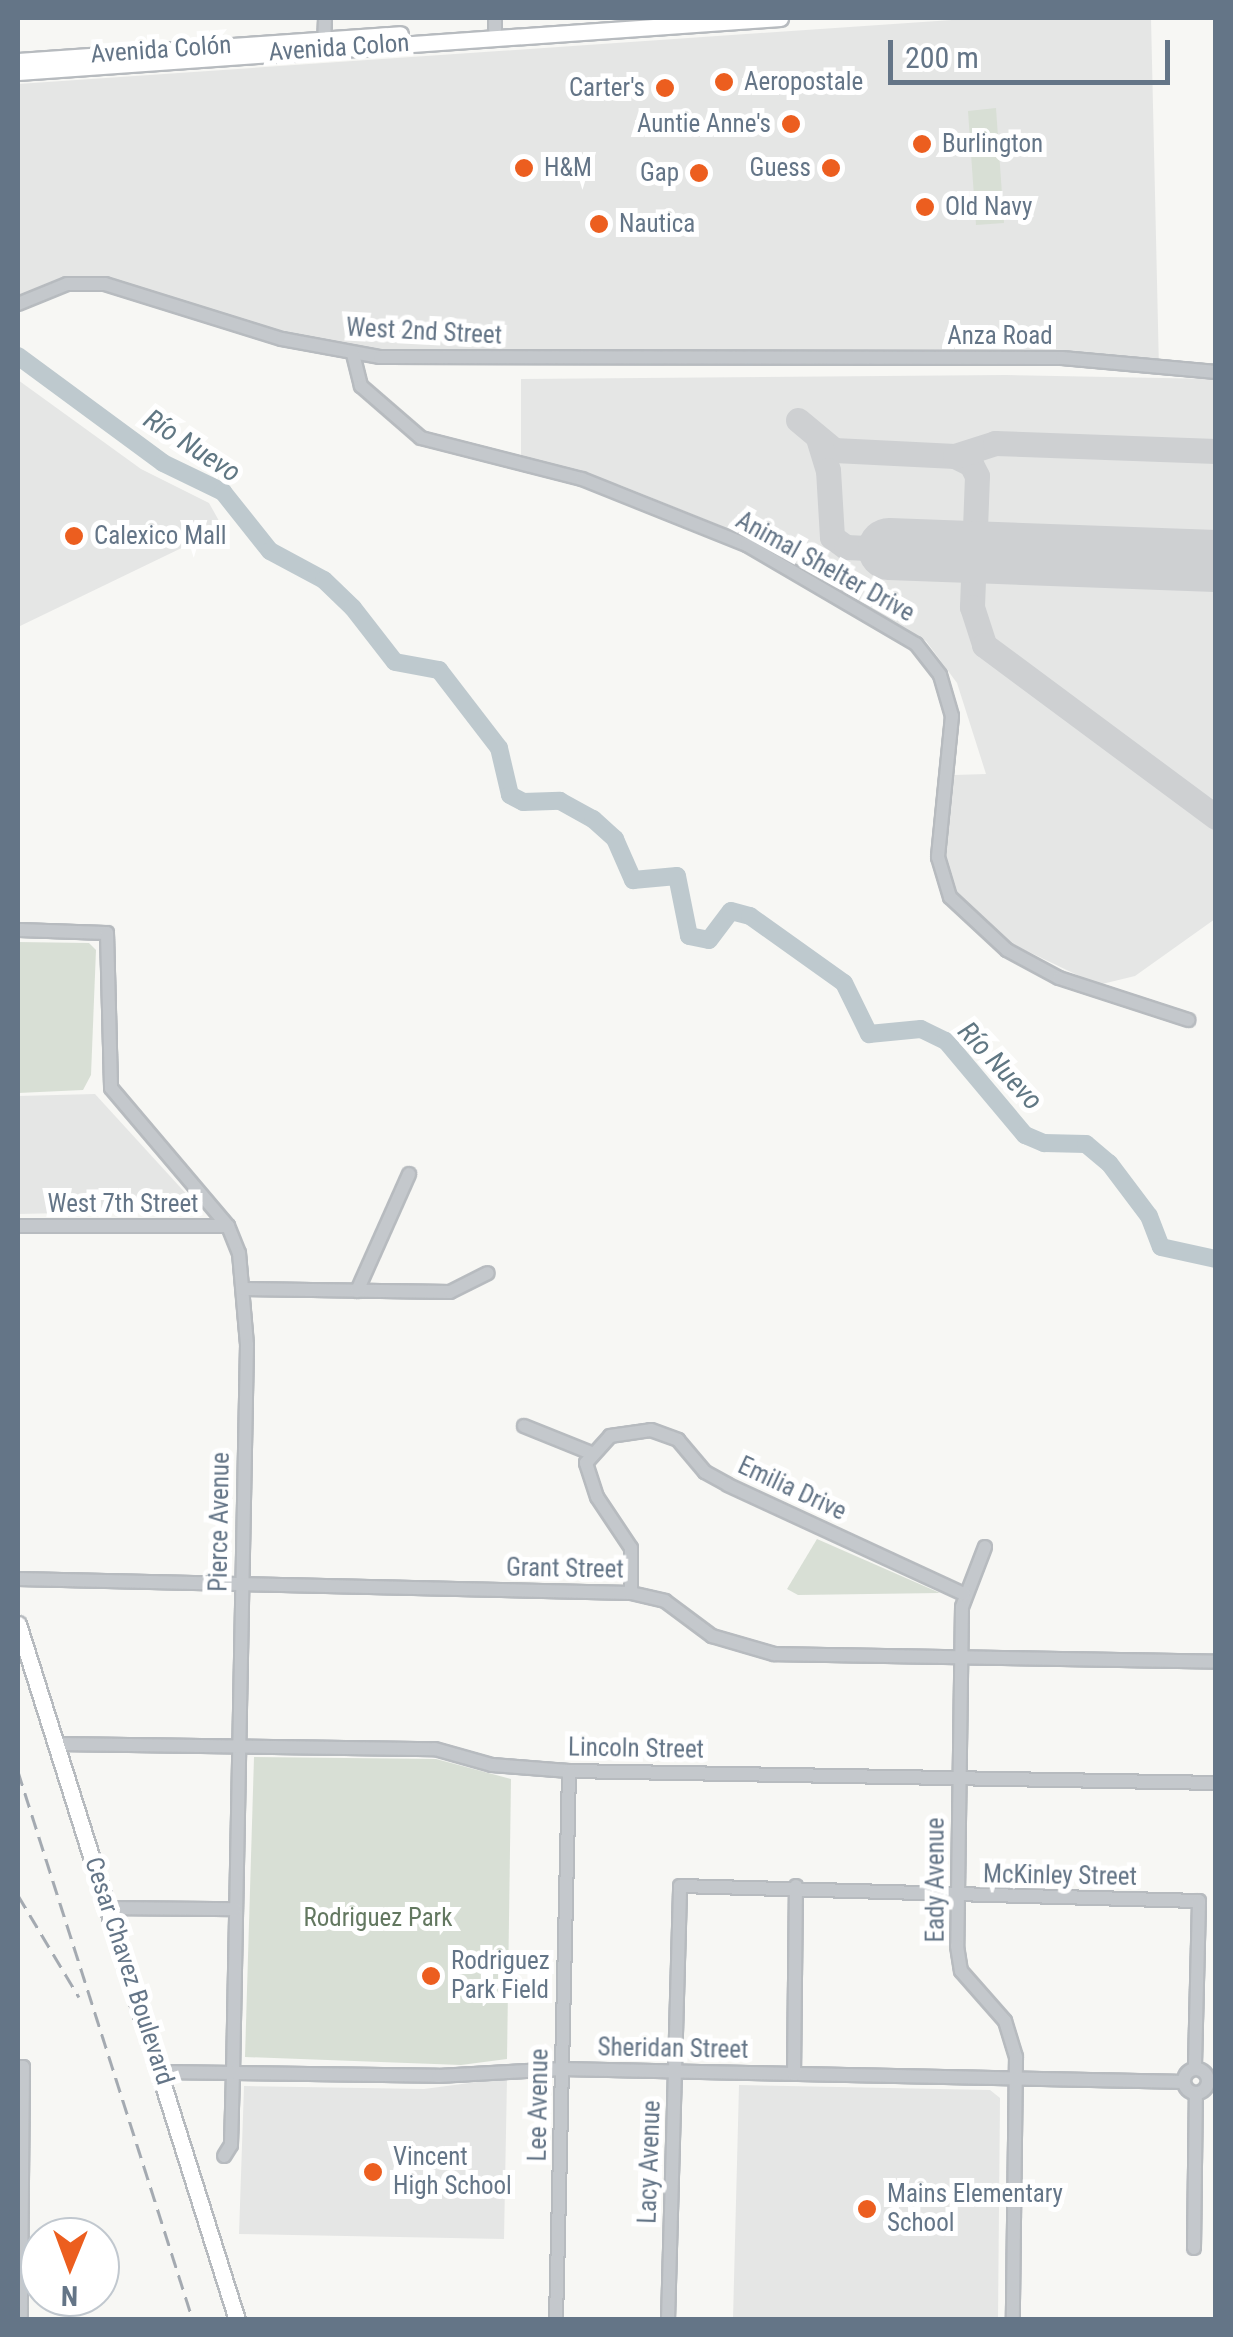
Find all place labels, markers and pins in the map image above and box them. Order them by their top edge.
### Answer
place label: Aeropostale [744,67,863,97]
marker: Aeropostale [713,71,735,93]
place label: Carter's [569,73,645,103]
marker: Carter's [654,77,676,99]
place label: Auntie Anne's [637,109,771,139]
marker: Auntie Anne's [780,113,802,135]
place label: Burlington [942,129,1043,159]
marker: Burlington [911,133,933,155]
place label: H&M [544,153,592,183]
place label: Guess [750,153,811,183]
marker: H&M [513,157,535,179]
marker: Guess [820,157,842,179]
place label: Gap [640,158,679,188]
marker: Gap [688,162,710,184]
place label: Old Navy [945,192,1032,222]
marker: Old Navy [914,196,936,218]
place label: Nautica [619,209,695,239]
marker: Nautica [588,213,610,235]
place label: Calexico Mall [94,521,226,551]
marker: Calexico Mall [63,525,85,547]
place label: Rodriguez Park Field [451,1947,550,2006]
marker: Rodriguez Park Field [420,1965,442,1987]
place label: Vincent High School [393,2143,512,2202]
marker: Vincent High School [362,2161,384,2183]
place label: Mains Elementary School [887,2180,1063,2239]
marker: Mains Elementary School [856,2198,878,2220]

